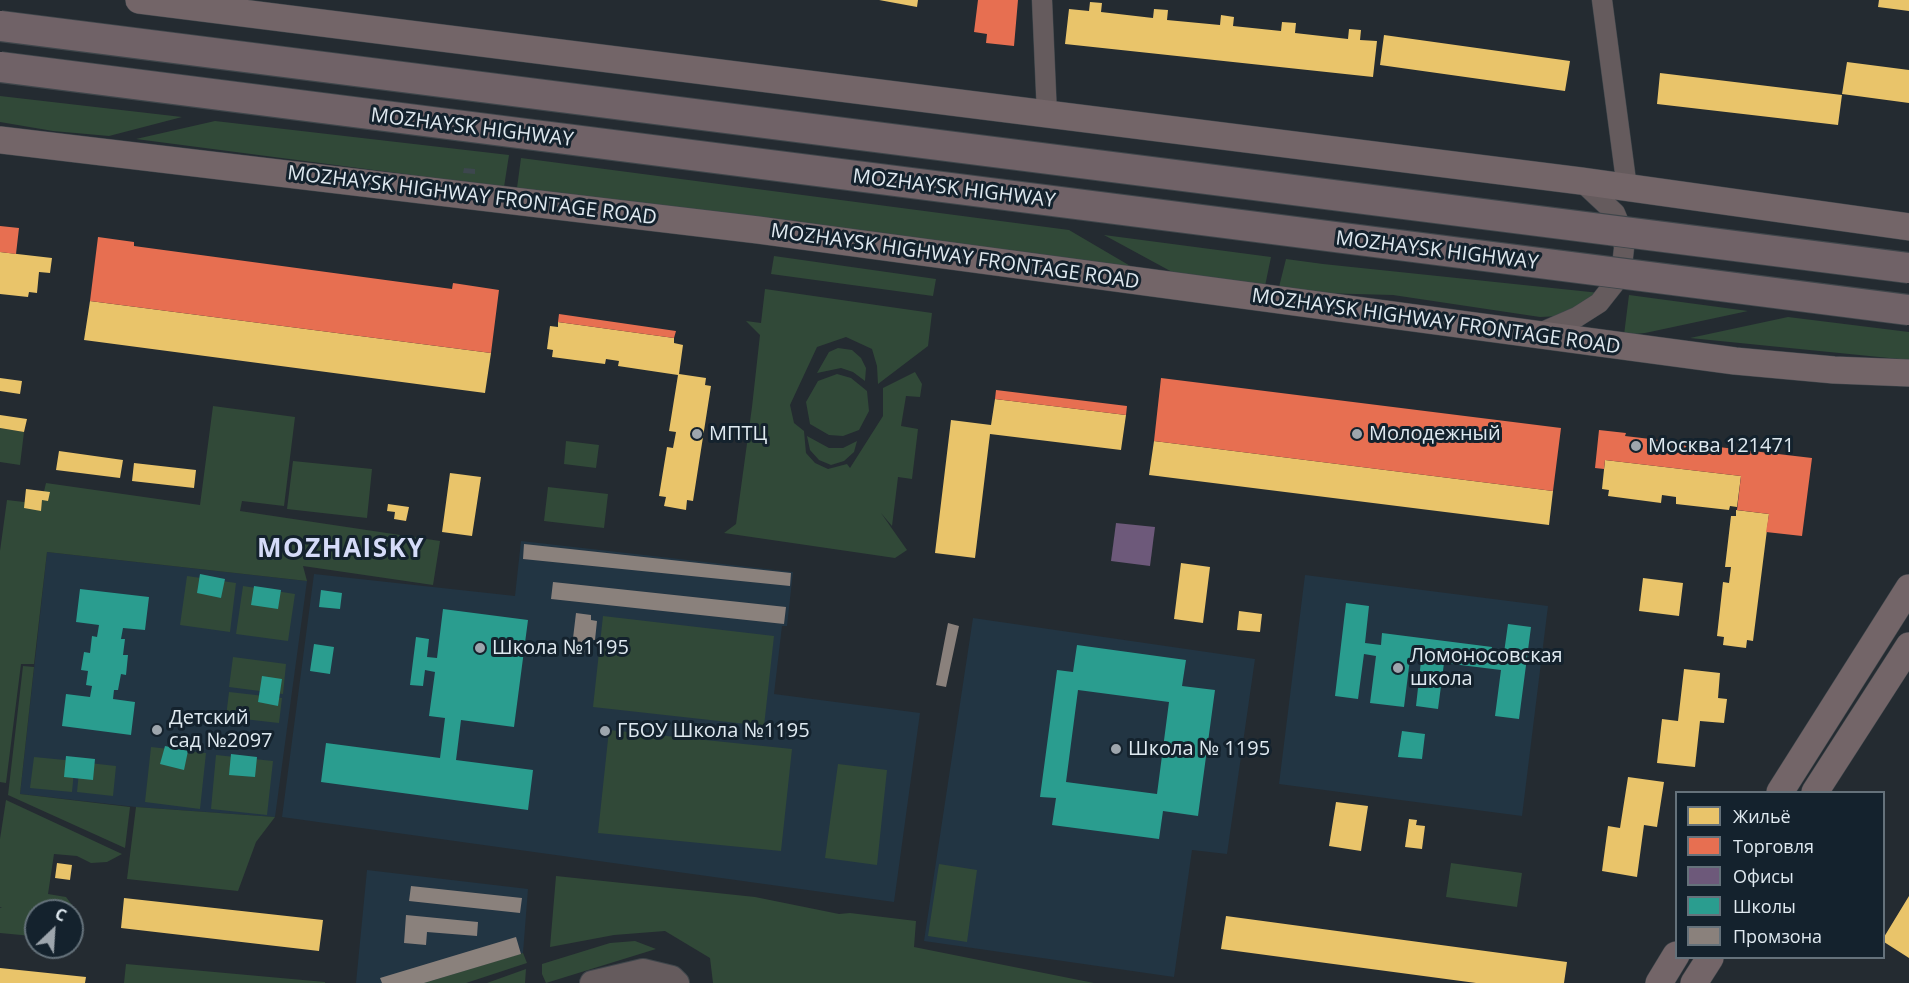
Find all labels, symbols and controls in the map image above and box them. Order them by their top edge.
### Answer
street label: MOZHAYSK HIGHWAY [369,104,575,152]
street label: MOZHAYSK HIGHWAY FRONTAGE ROAD [286,161,658,231]
street label: MOZHAYSK HIGHWAY [851,165,1057,213]
street label: MOZHAYSK HIGHWAY FRONTAGE ROAD [769,219,1141,295]
street label: MOZHAYSK HIGHWAY [1334,227,1540,275]
street label: MOZHAYSK HIGHWAY FRONTAGE ROAD [1250,284,1622,360]
place label: МПТЦ [709,422,767,446]
place label: Молодежный [1369,422,1501,446]
marker: МПТЦ [690,427,704,441]
marker: Молодежный [1350,427,1364,441]
place label: Москва 121471 [1648,434,1794,458]
marker: Москва 121471 [1629,439,1643,453]
district label: MOZHAISKY [257,534,425,566]
place label: Школа №1195 [492,636,629,660]
marker: Школа №1195 [473,641,487,655]
place label: Ломоносовская школа [1410,644,1563,691]
marker: Ломоносовская школа [1391,661,1405,675]
place label: Детский сад №2097 [169,706,272,753]
place label: ГБОУ Школа №1195 [617,719,810,743]
marker: Детский сад №2097 [150,723,164,737]
marker: ГБОУ Школа №1195 [598,724,612,738]
place label: Школа № 1195 [1128,737,1270,761]
marker: Школа № 1195 [1109,742,1123,756]
legend [1675,791,1885,959]
text: Жильё [1733,804,1791,828]
text: Торговля [1733,834,1814,858]
text: Офисы [1733,864,1794,888]
text: Школы [1733,894,1796,918]
north arrow [24,899,84,959]
text: С [51,902,70,927]
text: Промзона [1733,924,1822,948]

